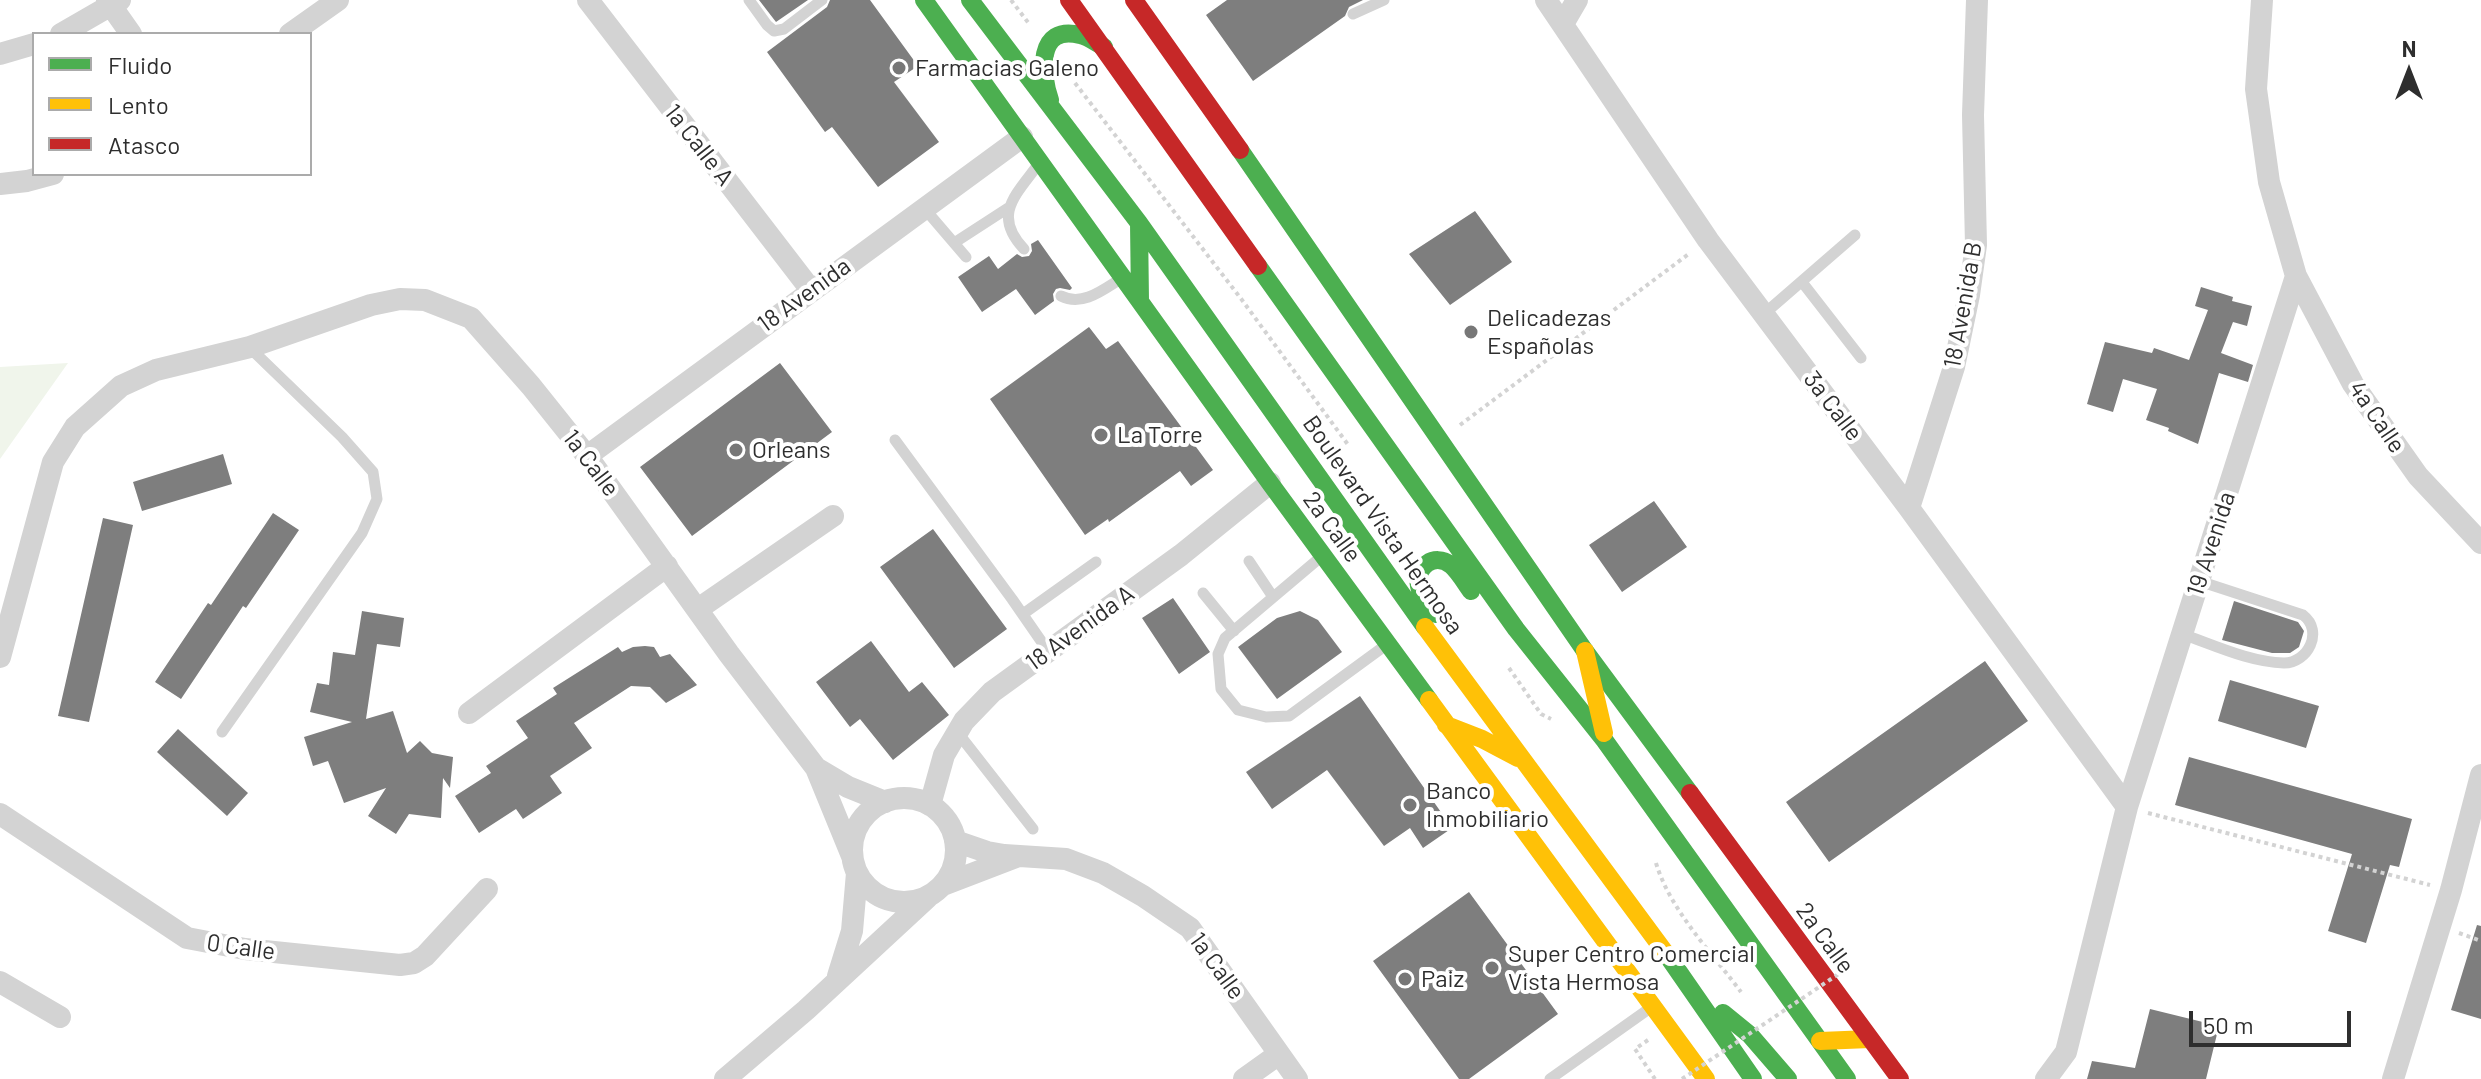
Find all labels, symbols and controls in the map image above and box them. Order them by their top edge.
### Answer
legend [32,32,312,176]
north arrow [2369,32,2449,112]
text: N [2402,35,2416,61]
text: Fluido [108,50,172,79]
place label: Farmacias Galeno [915,54,1099,82]
marker: Farmacias Galeno [890,59,908,77]
text: Lento [108,90,169,119]
street label: 1a Calle A [658,99,740,191]
text: Atasco [108,130,180,159]
street label: 18 Avenida B [1938,240,1988,370]
street label: 18 Avenida [752,252,856,338]
place label: Delicadezas Españolas [1487,304,1611,360]
marker: Delicadezas Españolas [1462,323,1480,341]
street label: 3a Calle [1797,365,1869,447]
street label: 4a Calle [2342,375,2412,459]
street label: Boulevard Vista Hermosa [1297,410,1469,640]
place label: La Torre [1117,421,1203,449]
street label: 1a Calle [557,424,625,502]
marker: La Torre [1092,426,1110,444]
place label: Orleans [752,436,831,464]
marker: Orleans [727,441,745,459]
street label: 2a Calle [1297,486,1367,568]
street label: 19 Avenida [2181,488,2241,600]
street label: 18 Avenida A [1020,579,1140,677]
place label: Banco Inmobiliario [1426,777,1549,833]
marker: Banco Inmobiliario [1401,796,1419,814]
street label: 2a Calle [1790,897,1860,979]
street label: 1a Calle [1183,927,1251,1005]
street label: 0 Calle [205,928,277,966]
place label: Super Centro Comercial Vista Hermosa [1508,940,1755,996]
marker: Super Centro Comercial Vista Hermosa [1483,959,1501,977]
place label: Paiz [1421,965,1464,993]
marker: Paiz [1396,970,1414,988]
scale bar [2193,995,2355,1045]
text: 50 m [2203,1010,2254,1039]

